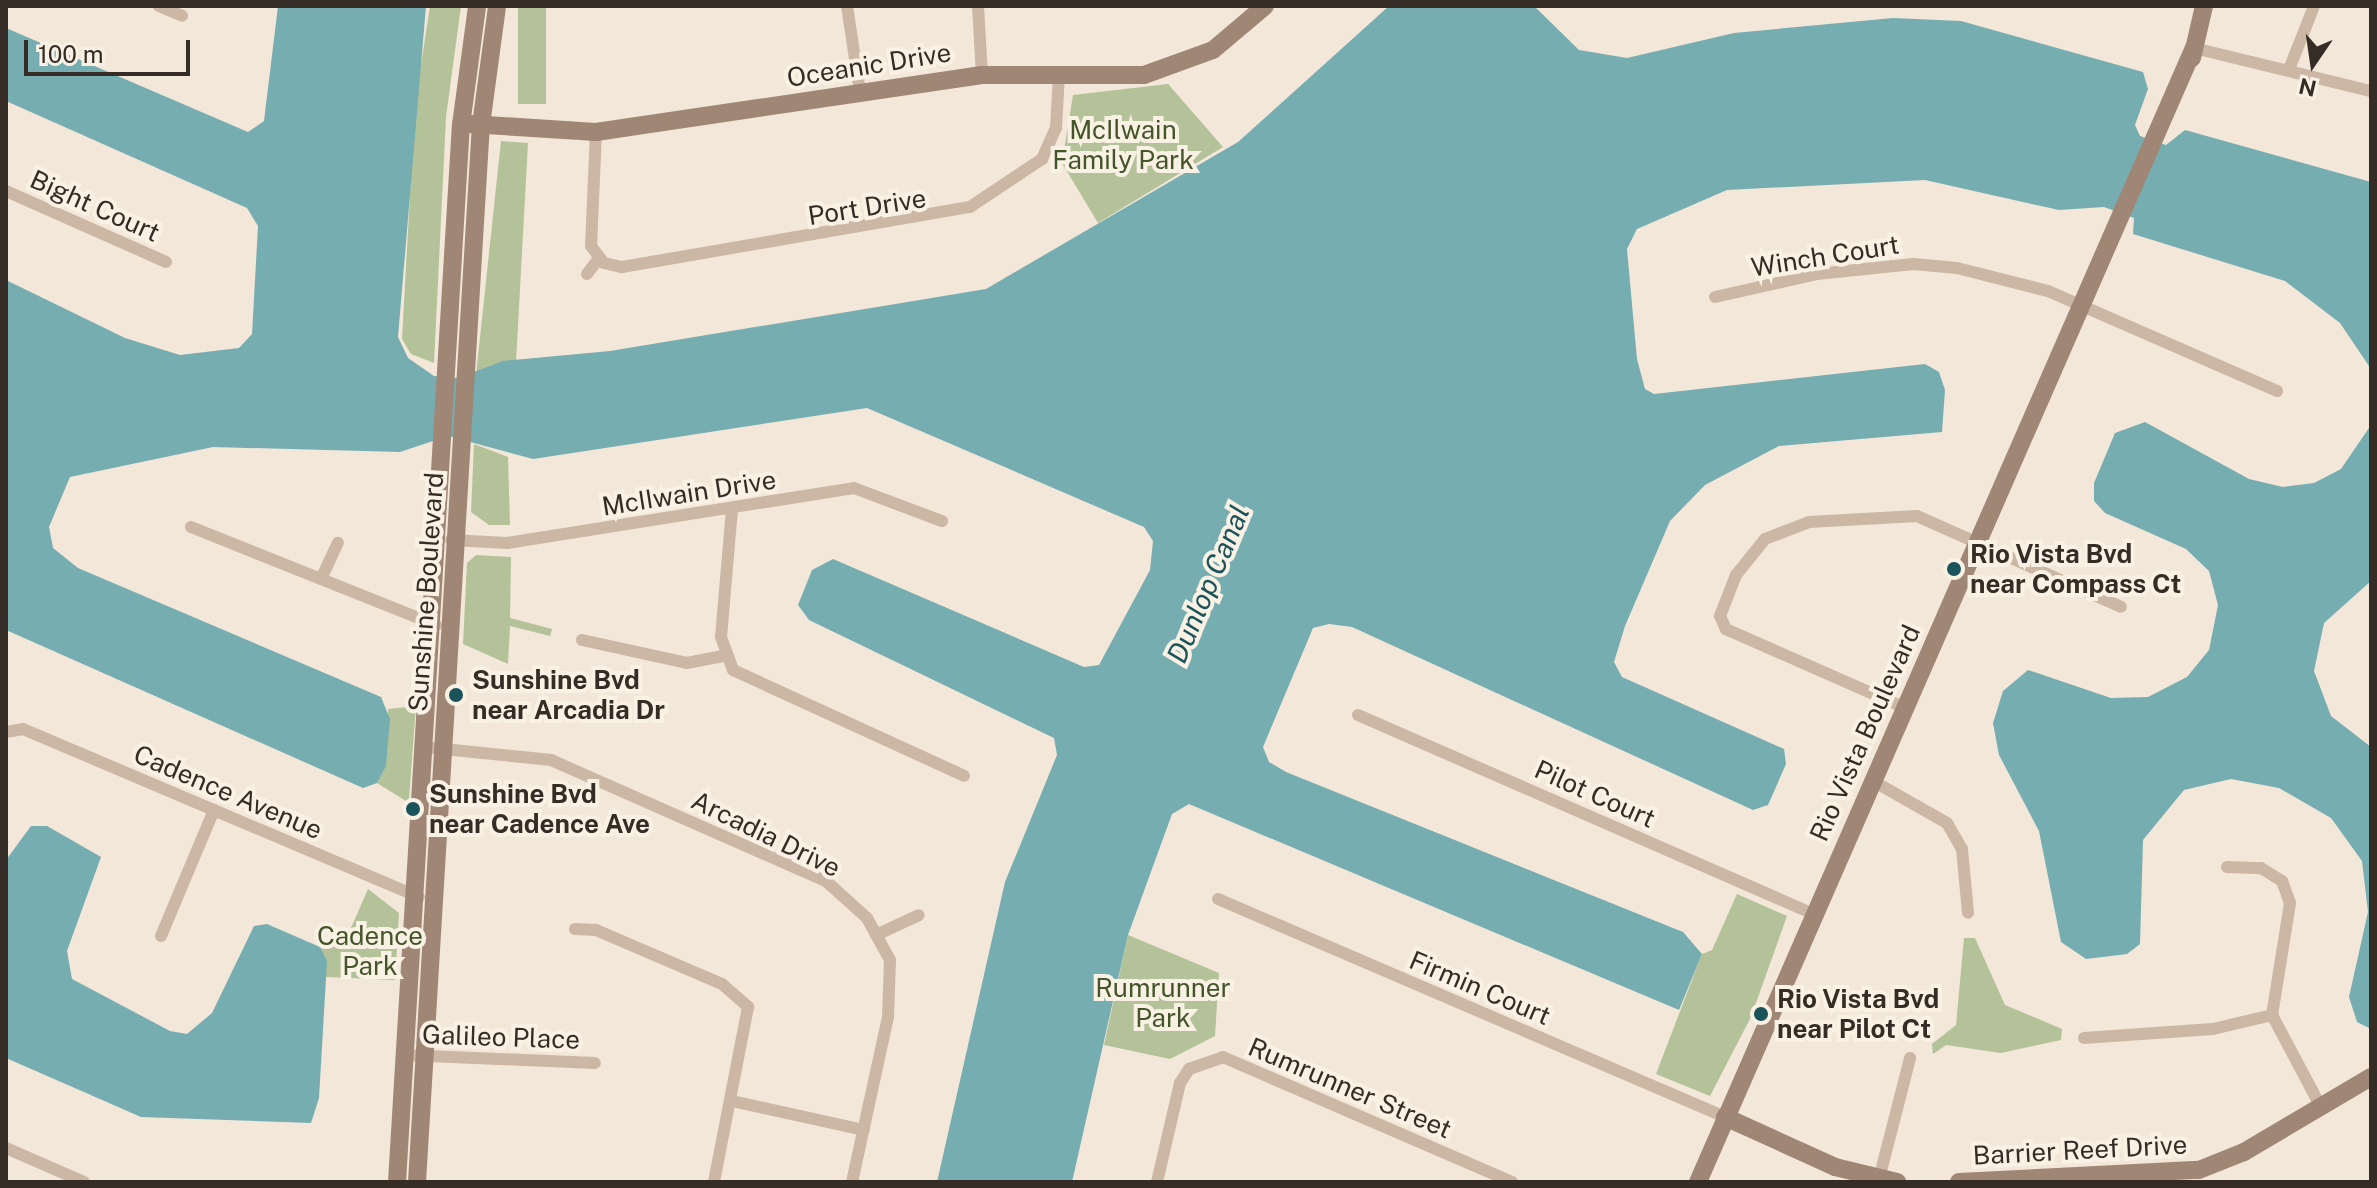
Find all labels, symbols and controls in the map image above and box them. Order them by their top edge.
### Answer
scale bar [28,24,194,74]
north arrow [2273,24,2353,104]
street label: Oceanic Drive [785,37,953,93]
text: 100 m [38,40,104,68]
text: N [2296,73,2319,102]
park label: McIlwain Family Park [1052,114,1194,176]
street label: Bight Court [25,164,165,248]
street label: Port Drive [806,182,928,232]
street label: Winch Court [1749,229,1901,283]
street label: McIIwain Drive [600,464,778,522]
street label: Sunshine Boulevard [402,471,450,713]
water label: Dunlop Canal [1160,500,1256,668]
place label: Rio Vista Bvd near Compass Ct [1970,538,2182,600]
marker: Rio Vista Bvd near Compass Ct [1945,560,1963,578]
street label: Rio Vista Boulevard [1803,620,1927,846]
place label: Sunshine Bvd near Arcadia Dr [472,664,665,726]
marker: Sunshine Bvd near Arcadia Dr [447,686,465,704]
street label: Cadence Avenue [129,738,327,846]
street label: Pilot Court [1530,754,1660,834]
place label: Sunshine Bvd near Cadence Ave [429,778,650,840]
street label: Arcadia Drive [686,785,846,883]
marker: Sunshine Bvd near Cadence Ave [404,800,422,818]
park label: Cadence Park [317,920,423,982]
street label: Firmin Court [1405,944,1555,1032]
park label: Rumrunner Park [1095,972,1231,1034]
place label: Rio Vista Bvd near Pilot Ct [1777,983,1940,1044]
marker: Rio Vista Bvd near Pilot Ct [1752,1005,1770,1023]
street label: Galileo Place [421,1019,581,1055]
street label: Rumrunner Street [1244,1031,1456,1145]
street label: Barrier Reef Drive [1972,1129,2188,1171]

